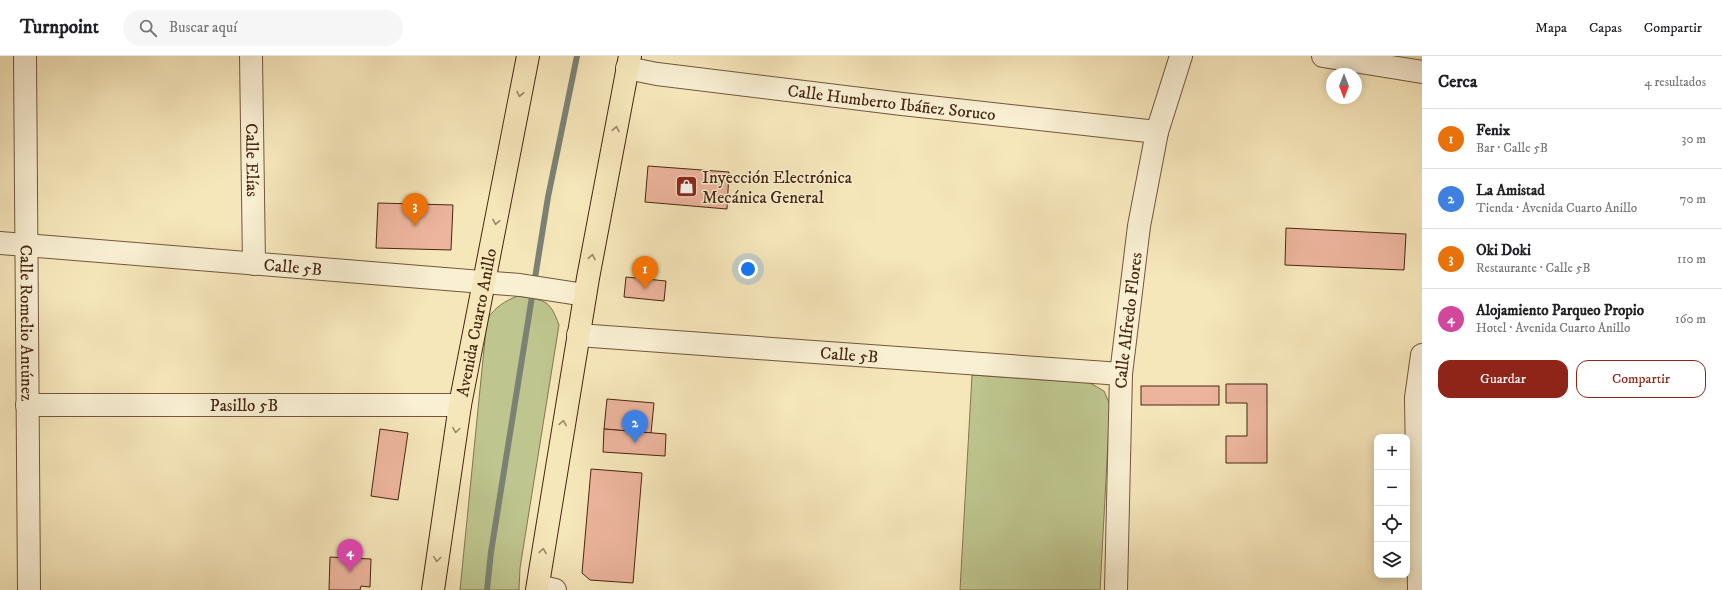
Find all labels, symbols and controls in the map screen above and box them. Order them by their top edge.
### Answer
search box [123,10,403,46]
text: Turnpoint [20,16,99,39]
icon: search [137,17,159,39]
text: Buscar aquí [169,18,237,37]
text: Mapa [1535,19,1567,37]
text: Capas [1589,19,1622,37]
text: Compartir [1644,19,1702,37]
north arrow [1326,68,1362,104]
text: Cerca [1438,71,1477,93]
text: 4 resultados [1644,74,1706,90]
street label: Calle Humberto Ibáñez Soruco [786,80,997,126]
one-way arrow [517,91,525,97]
text: Fenix [1476,121,1510,140]
street label: Calle Elías [240,123,263,197]
one-way arrow [611,126,620,132]
text: 1 [1449,131,1453,147]
text: 30 m [1682,131,1706,147]
text: Bar · Calle 5B [1476,140,1548,156]
place label: Inyección Electrónica Mecánica General [702,167,853,209]
shop icon: Inyección Electrónica Mecánica General [674,174,700,200]
text: La Amistad [1476,181,1545,200]
text: 2 [1448,191,1454,207]
text: 70 m [1680,191,1706,207]
pin: 3 [402,193,428,226]
text: Tienda · Avenida Cuarto Anillo [1476,200,1637,216]
one-way arrow [492,219,500,225]
text: Oki Doki [1476,241,1531,260]
street label: Calle Romelio Antúnez [14,245,38,402]
street label: Avenida Cuarto Anillo [452,247,502,399]
street label: Calle Alfredo Flores [1111,251,1148,389]
text: 3 [1449,251,1453,267]
text: 110 m [1677,251,1706,267]
street label: Calle 5B [263,254,323,281]
one-way arrow [587,254,596,260]
pin: 1 [632,256,658,289]
your location [738,259,758,279]
text: Restaurante · Calle 5B [1476,260,1590,276]
text: Alojamiento Parqueo Propio [1476,301,1644,320]
text: 4 [1447,311,1455,327]
text: 160 m [1675,311,1706,327]
text: Hotel · Avenida Cuarto Anillo [1476,320,1630,336]
street label: Calle 5B [819,342,879,369]
button: Guardar [1438,360,1568,398]
button: Compartir [1576,360,1706,398]
street label: Pasillo 5B [210,395,278,417]
pin: 2 [622,410,648,443]
one-way arrow [559,420,567,426]
one-way arrow [452,427,461,434]
map controls [1374,434,1410,578]
button: + [1374,434,1410,470]
button: − [1374,470,1410,506]
button: locate [1374,506,1410,542]
pin: 4 [337,539,363,572]
button: layers [1374,542,1410,578]
one-way arrow [538,548,547,555]
one-way arrow [433,556,442,562]

